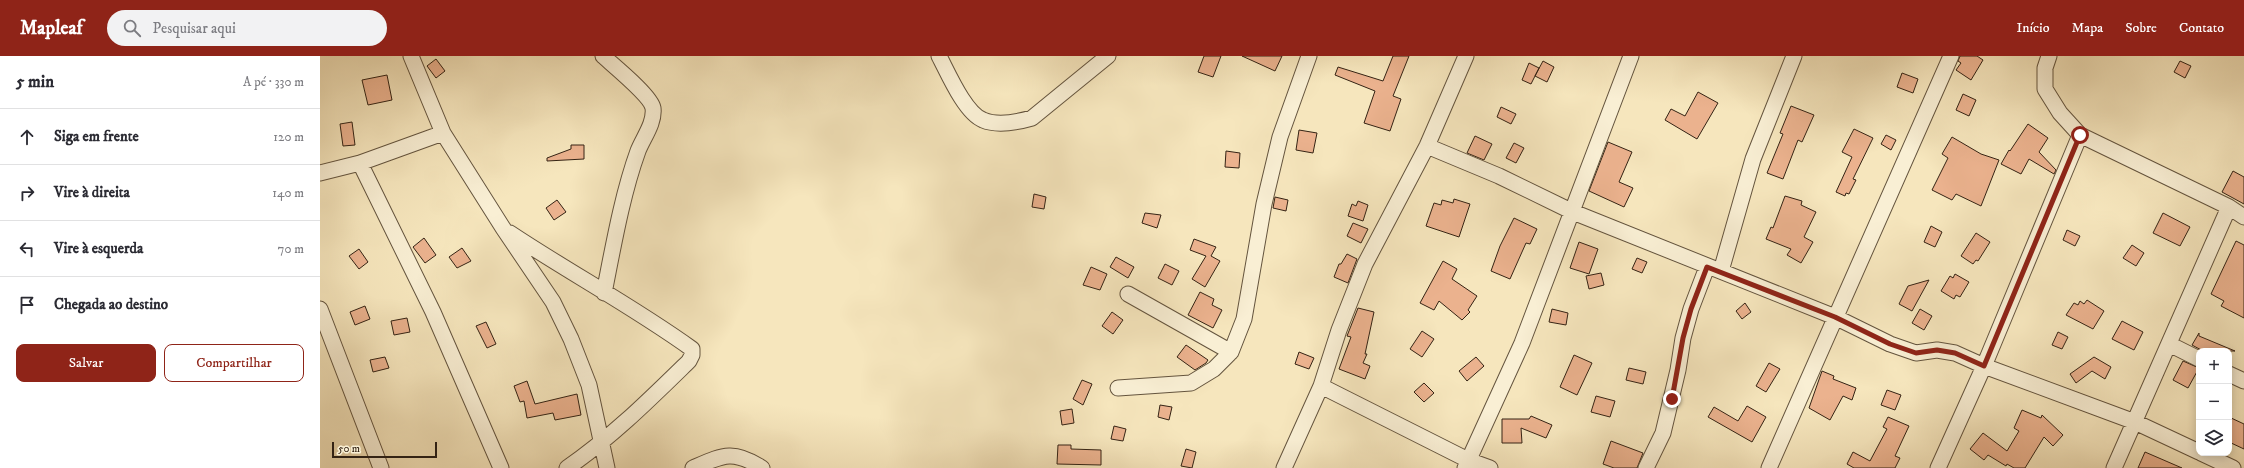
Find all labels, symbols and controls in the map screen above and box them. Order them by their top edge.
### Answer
search box [107,10,387,46]
text: Mapleaf [20,17,83,40]
icon: search [121,17,143,39]
text: Pesquisar aqui [153,19,236,38]
text: Início [2016,19,2050,37]
text: Mapa [2072,19,2103,37]
text: Sobre [2125,19,2157,37]
text: Contato [2179,19,2224,37]
text: 5 min [16,71,54,93]
text: A pé · 330 m [243,74,304,90]
icon: ahead [16,126,38,148]
route start [2071,126,2089,144]
text: Siga em frente [54,127,139,146]
text: 120 m [273,129,304,145]
icon: right [16,182,38,204]
text: Vire à direita [54,183,130,202]
text: 140 m [272,185,304,201]
icon: left [16,238,38,260]
text: Vire à esquerda [54,239,143,258]
text: 70 m [278,241,304,257]
icon: arrive [16,294,38,316]
text: Chegada ao destino [54,295,168,314]
button: Salvar [16,344,156,382]
button: Compartilhar [164,344,304,382]
map controls [2196,348,2232,456]
button: + [2196,348,2232,384]
button: − [2196,384,2232,420]
route end [1663,390,1681,408]
button: layers [2196,420,2232,456]
scale bar [332,440,437,459]
text: 50 m [338,442,360,456]

